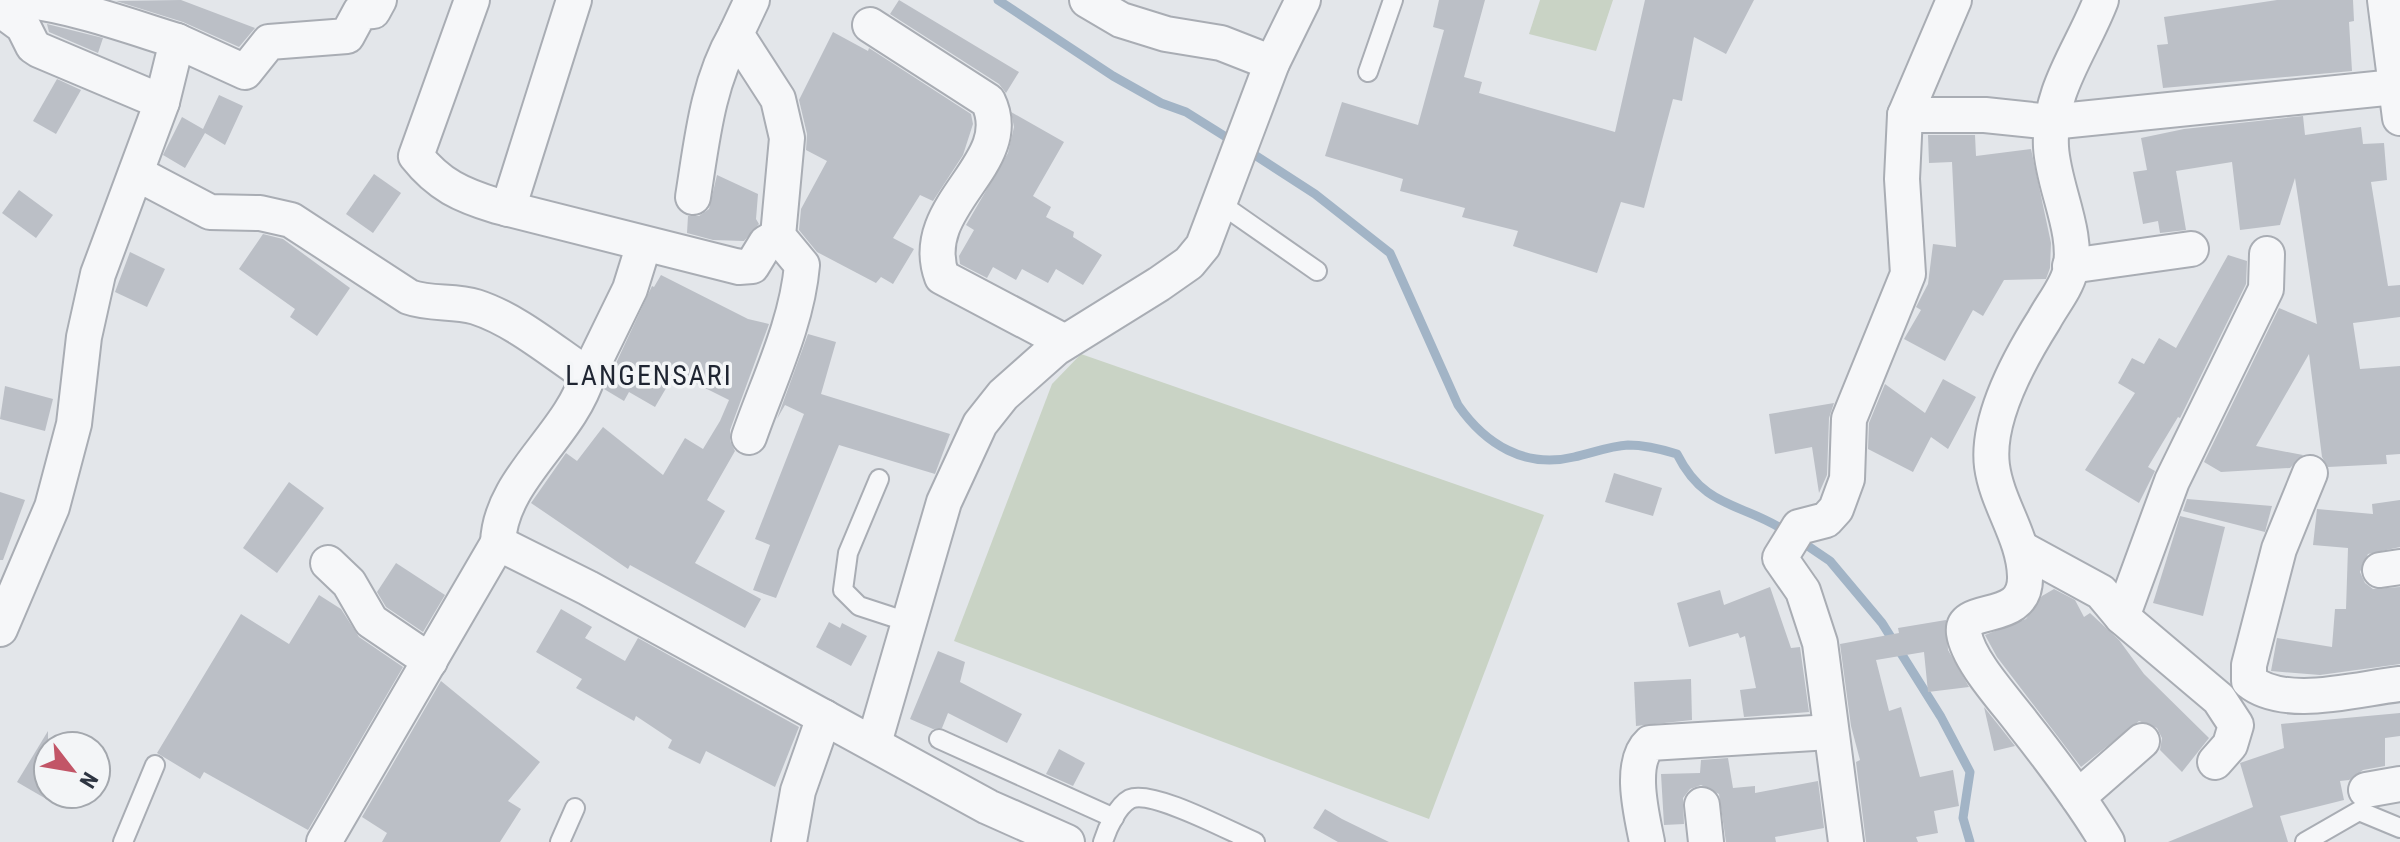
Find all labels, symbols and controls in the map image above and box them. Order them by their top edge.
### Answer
district label: LANGENSARI [565,359,733,392]
north arrow [32,730,112,810]
text: N [75,768,103,792]

